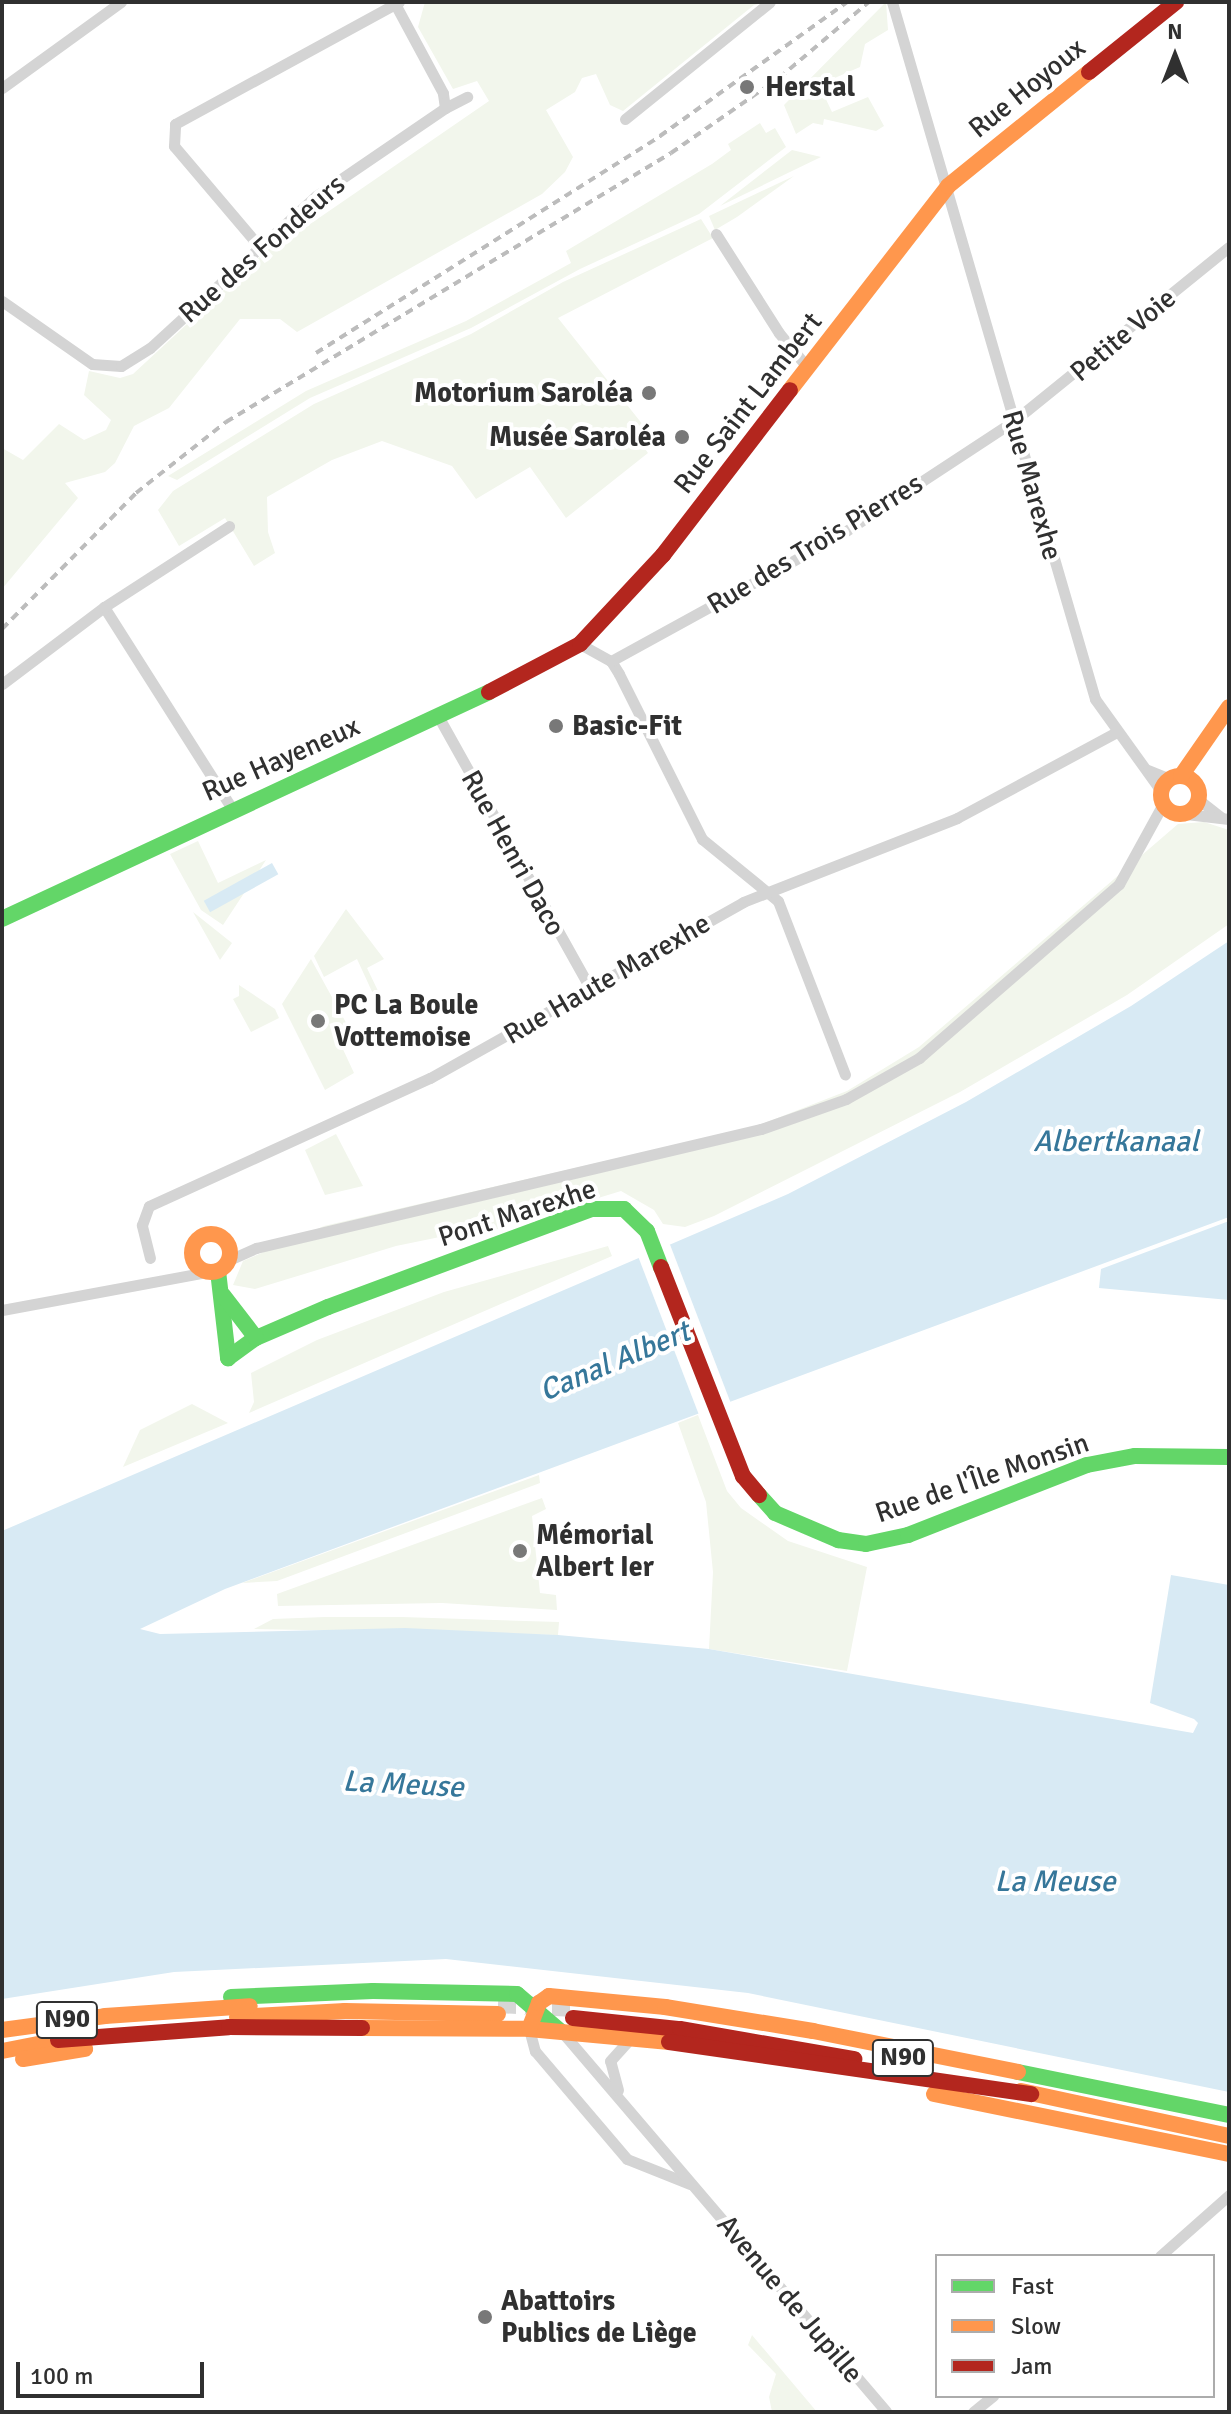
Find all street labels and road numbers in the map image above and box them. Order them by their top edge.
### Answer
street label: Rue Hoyoux [962,31,1092,145]
street label: Rue des Fondeurs [172,168,352,330]
street label: Petite Voie [1064,281,1182,389]
street label: Rue Saint Lambert [667,306,829,500]
street label: Rue Marexhe [995,406,1069,564]
street label: Rue des Trois Pierres [701,466,929,622]
street label: Rue Hayeneux [197,709,365,809]
street label: Rue Henri Daco [454,764,572,942]
street label: Rue Haute Marexhe [498,906,716,1052]
street label: Pont Marexhe [434,1172,600,1254]
street label: Rue de l'Île Monsin [871,1426,1093,1530]
road number: N90 [35,1998,99,2042]
road number: N90 [871,2036,935,2080]
street label: Avenue de Jupille [710,2208,870,2390]

